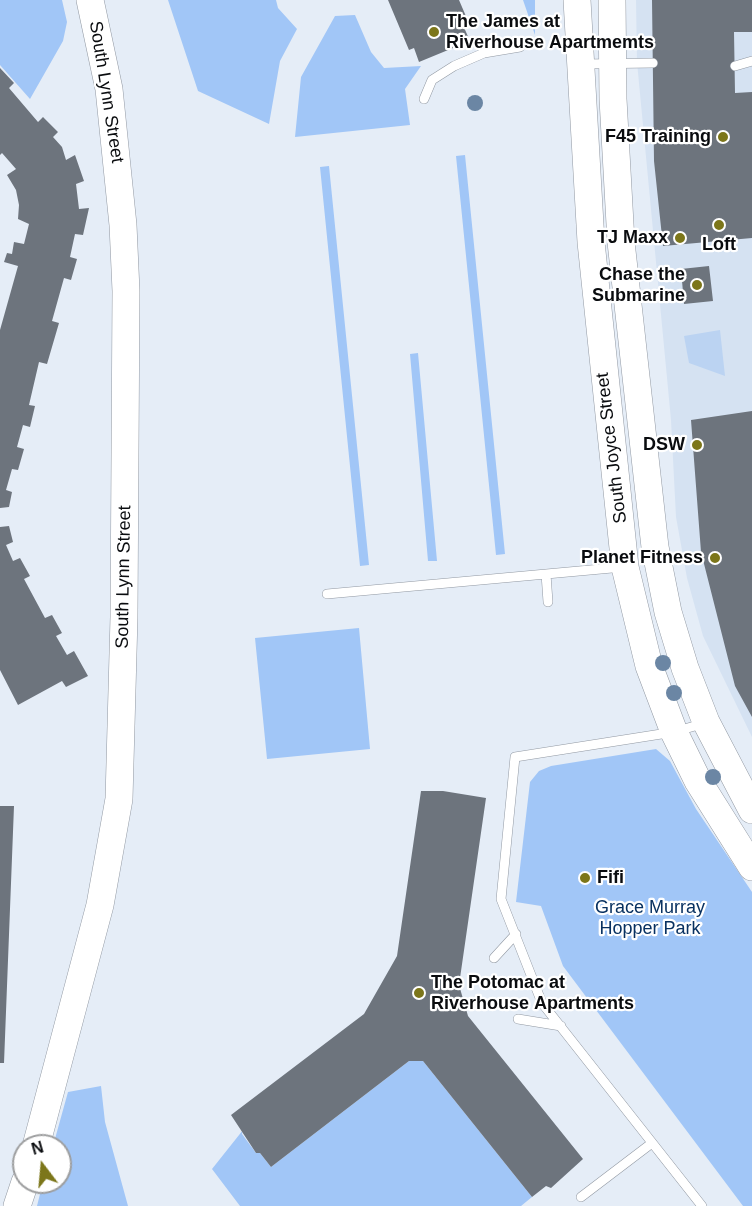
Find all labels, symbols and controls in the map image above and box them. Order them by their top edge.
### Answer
place label: The James at Riverhouse Apartmemts [446,11,654,54]
street label: South Lynn Street [84,19,128,165]
marker: The James at Riverhouse Apartmemts [427,25,441,39]
place label: F45 Training [605,126,711,148]
marker: F45 Training [716,130,730,144]
marker: Loft [712,218,726,232]
place label: TJ Maxx [597,227,668,249]
marker: TJ Maxx [673,231,687,245]
place label: Loft [702,234,736,256]
place label: Chase the Submarine [592,264,685,306]
marker: Chase the Submarine [690,278,704,292]
street label: South Joyce Street [592,371,632,525]
place label: DSW [643,434,685,456]
marker: DSW [690,438,704,452]
street label: South Lynn Street [112,505,136,649]
place label: Planet Fitness [581,547,703,569]
marker: Planet Fitness [708,551,722,565]
place label: Fifi [597,867,624,889]
marker: Fifi [578,871,592,885]
park label: Grace Murray Hopper Park [595,897,705,940]
place label: The Potomac at Riverhouse Apartments [431,972,634,1014]
marker: The Potomac at Riverhouse Apartments [412,986,426,1000]
north arrow [12,1134,72,1194]
text: N [30,1138,45,1158]

